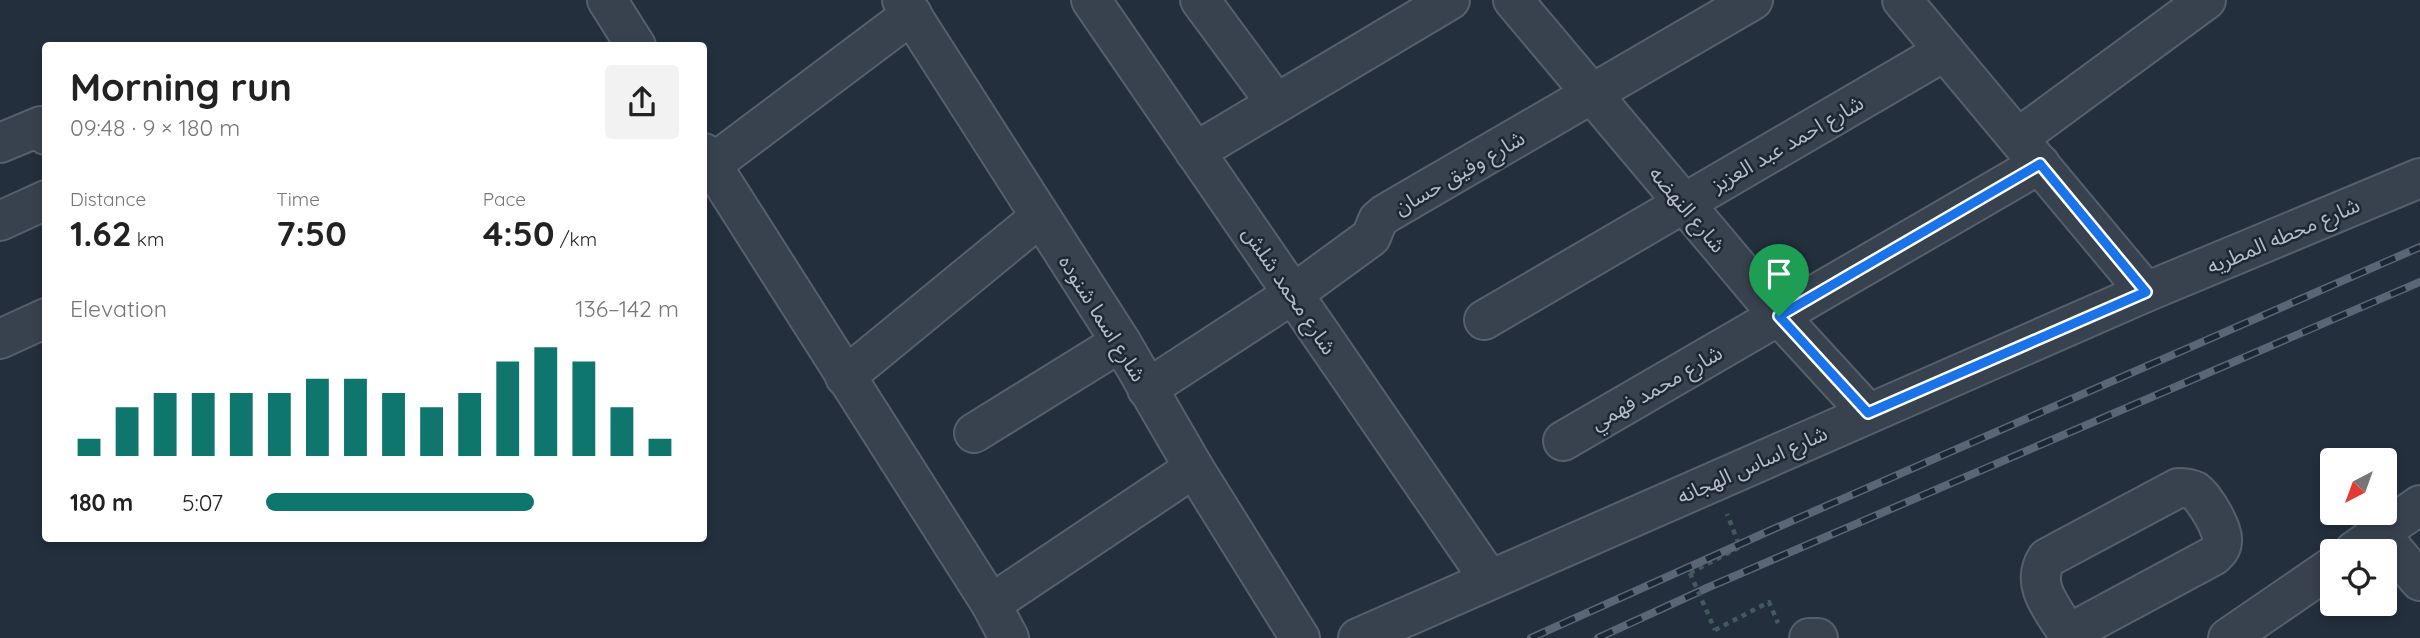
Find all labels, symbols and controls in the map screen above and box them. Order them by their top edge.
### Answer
text: Morning run [70,63,292,111]
button: share [605,65,679,139]
street label: شارع احمد عبد العزيز [1705,89,1869,200]
text: 09:48 · 9 × 180 m [70,113,240,142]
street label: شارع وفيق حسان [1389,124,1531,223]
street label: شارع النهضه [1642,160,1732,260]
text: Distance [70,187,146,211]
text: Time [276,187,320,211]
text: Pace [483,187,526,211]
street label: شارع محطه المطريه [2203,191,2365,282]
text: 1.62 [70,211,132,255]
text: 7:50 [276,211,347,255]
text: 4:50 [483,211,554,255]
street label: شارع محمد شلش [1235,221,1343,361]
text: km [132,227,164,251]
text: /km [554,227,597,251]
pin [1749,244,1809,316]
street label: شارع اسما شنوده [1051,250,1152,388]
icon: arrive [1760,255,1798,293]
text: Elevation [70,294,167,323]
text: 136–142 m [575,294,679,323]
street label: شارع محمد فهمي [1586,339,1728,439]
street label: شارع اساس الهجانه [1673,419,1832,512]
north arrow [2320,448,2398,525]
map controls [2320,448,2397,616]
text: 180 m [70,488,133,517]
text: 5:07 [182,488,223,517]
button: locate [2320,539,2397,616]

